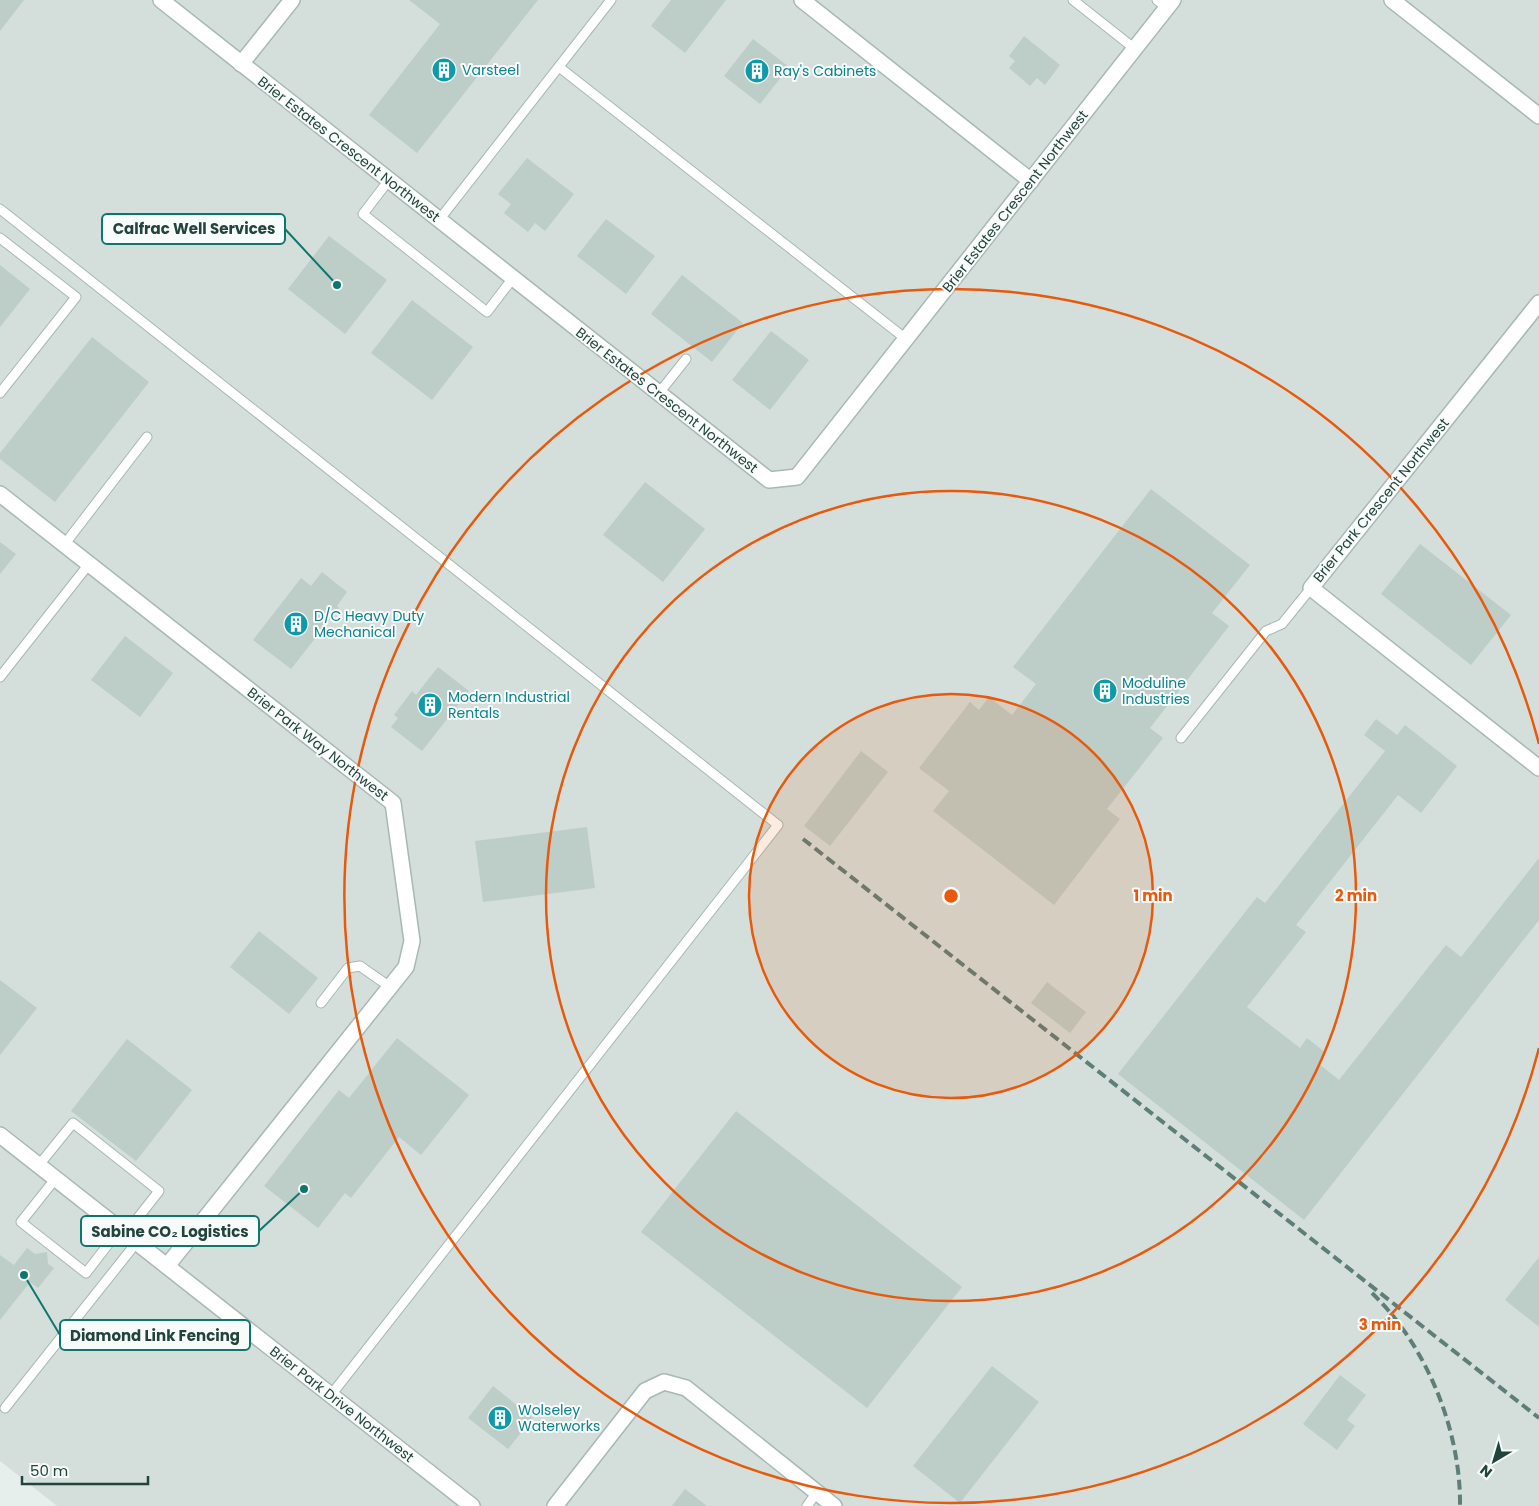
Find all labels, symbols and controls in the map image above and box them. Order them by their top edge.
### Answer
building icon: Varsteel [431,57,457,83]
building icon: Ray's Cabinets [744,58,770,84]
place label: Varsteel [462,60,519,80]
place label: Ray's Cabinets [774,61,876,81]
street label: Brier Estates Crescent Northwest [254,71,444,227]
street label: Brier Estates Crescent Northwest [937,106,1093,296]
callout: Calfrac Well Services [102,214,285,244]
text: Calfrac Well Services [113,218,275,239]
street label: Brier Estates Crescent Northwest [572,322,762,478]
street label: Brier Park Crescent Northwest [1308,414,1454,586]
place label: D/C Heavy Duty Mechanical [314,606,424,642]
building icon: D/C Heavy Duty Mechanical [283,611,309,637]
place label: Moduline Industries [1122,673,1190,709]
building icon: Moduline Industries [1092,678,1118,704]
street label: Brier Park Way Northwest [243,683,393,805]
place label: Modern Industrial Rentals [448,687,570,723]
building icon: Modern Industrial Rentals [417,692,443,718]
text: 1 min [1133,885,1173,906]
text: 2 min [1335,885,1377,906]
centre of rings [942,887,960,905]
callout: Sabine CO₂ Logistics [81,1216,259,1246]
text: Sabine CO₂ Logistics [91,1221,249,1242]
text: 3 min [1359,1314,1401,1335]
callout: Diamond Link Fencing [60,1320,250,1350]
text: Diamond Link Fencing [70,1325,240,1346]
street label: Brier Park Drive Northwest [266,1341,418,1467]
place label: Wolseley Waterworks [518,1400,600,1436]
building icon: Wolseley Waterworks [487,1405,513,1431]
north arrow [1469,1436,1519,1486]
scale bar [22,1454,149,1486]
text: 50 m [30,1460,68,1481]
text: N [1476,1460,1496,1482]

